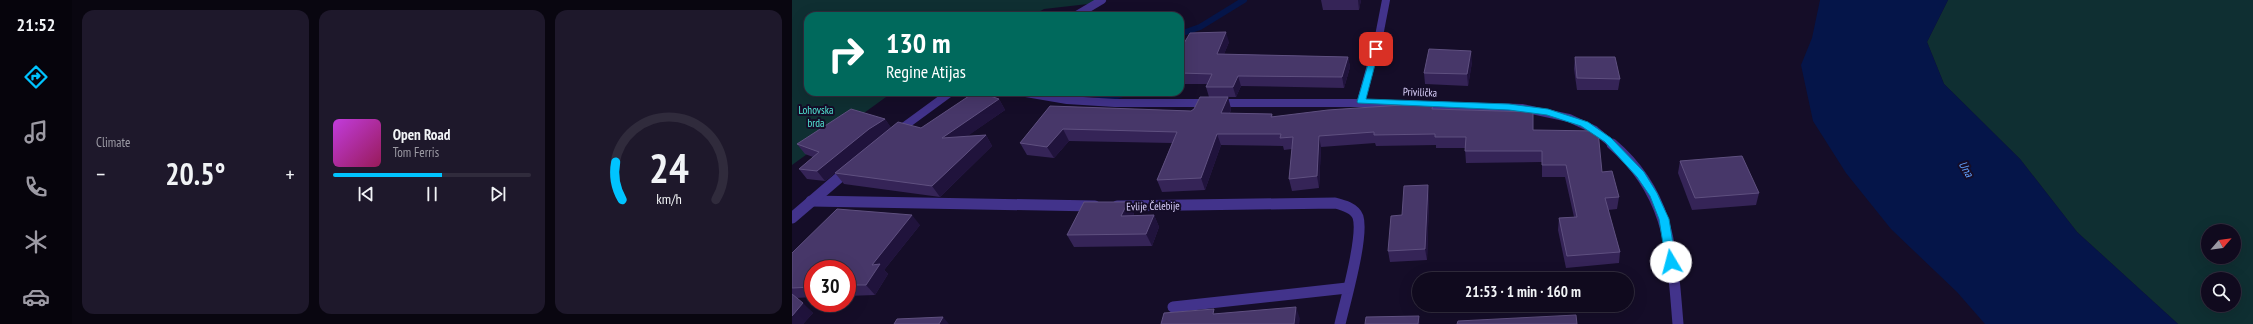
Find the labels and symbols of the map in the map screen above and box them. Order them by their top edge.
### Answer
pin [1359,32,1393,66]
street label: Privilička [1403,84,1437,100]
park label: Lohovska brda [799,103,833,130]
water label: Una [1956,158,1978,181]
street label: Evlije Čelebije [1126,199,1180,213]
north arrow [2201,224,2241,264]
position arrow [1650,241,1692,283]
speed limit sign: 30 [804,260,856,312]

